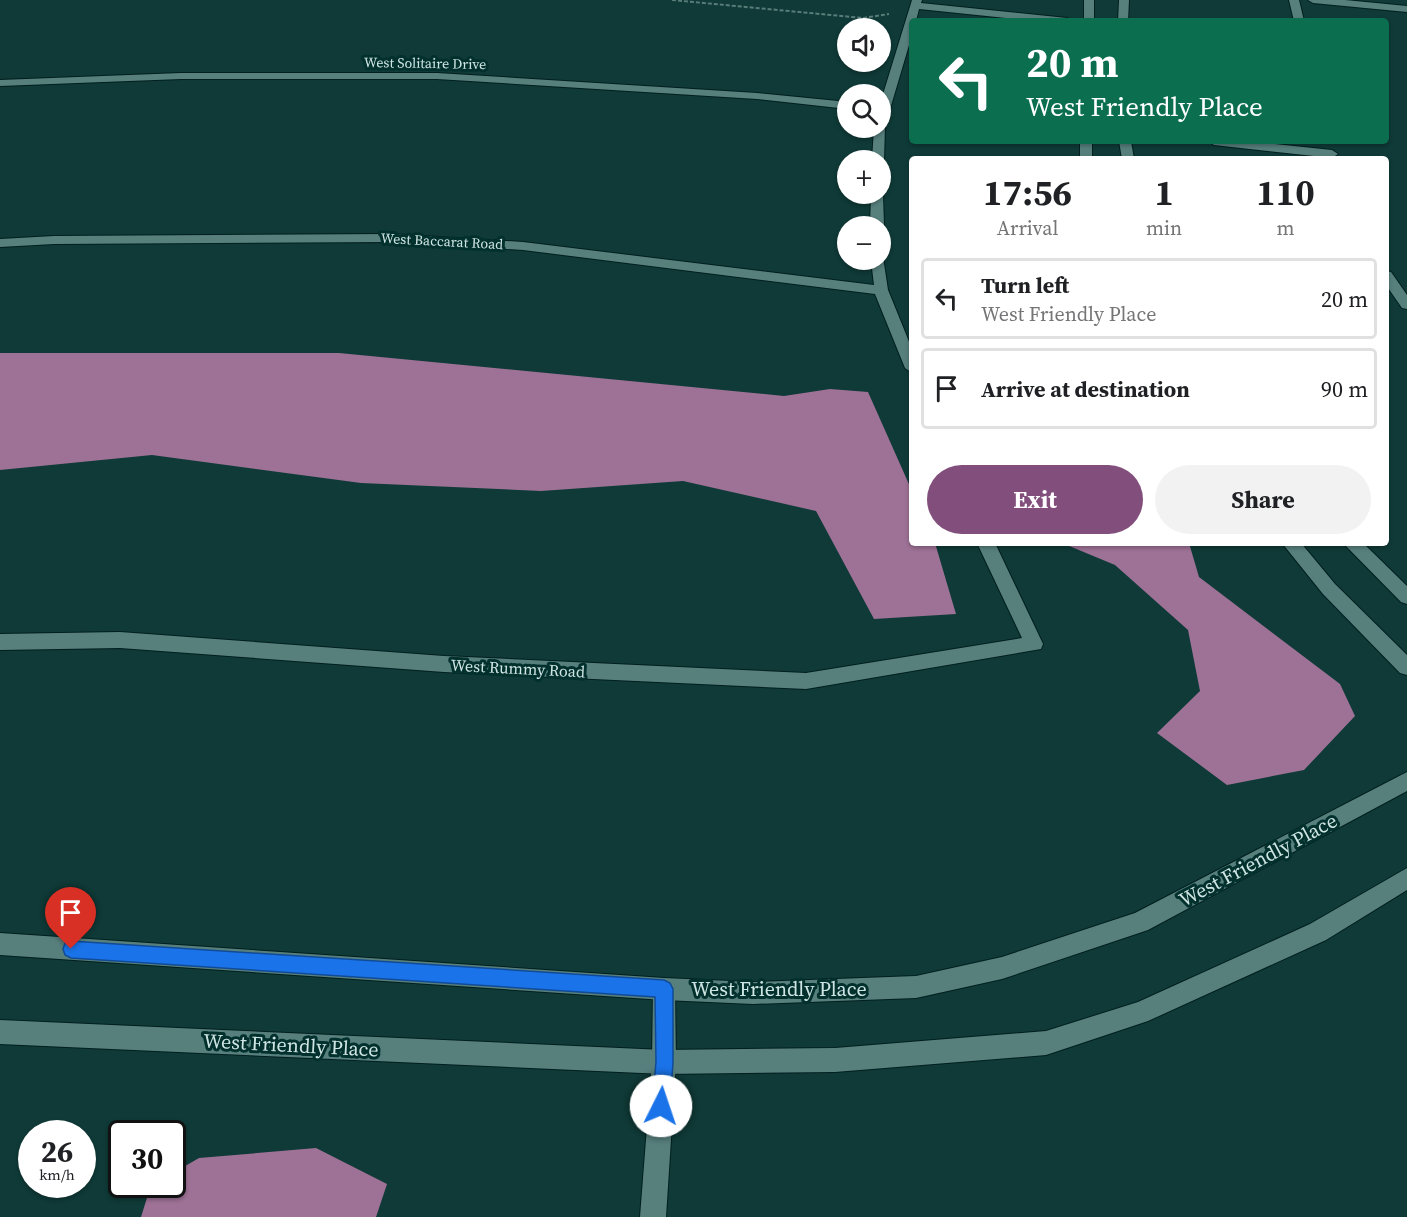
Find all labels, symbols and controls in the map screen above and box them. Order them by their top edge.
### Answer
map controls [837,18,891,270]
button: sound [837,18,891,72]
text: 20 m [1026,33,1119,91]
icon: left [927,42,1005,120]
street label: West Solitaire Drive [364,52,486,74]
button: search [837,84,891,138]
text: West Friendly Place [1026,88,1263,125]
button: + [837,150,891,204]
text: 17:56 [983,168,1072,217]
text: 1 [1154,168,1174,217]
text: 110 [1256,168,1315,217]
text: Arrival [997,214,1058,242]
text: min [1146,214,1182,242]
text: m [1277,214,1295,242]
button: − [837,216,891,270]
street label: West Baccarat Road [380,228,504,254]
text: Turn left [981,270,1069,300]
icon: left [930,282,963,315]
text: 20 m [1321,284,1368,314]
text: West Friendly Place [981,300,1156,328]
icon: arrive [930,372,963,405]
text: Arrive at destination [981,374,1190,404]
text: 90 m [1321,374,1368,404]
button: Exit [927,465,1143,534]
button: Share [1155,465,1371,534]
street label: West Rummy Road [450,653,586,683]
street label: West Friendly Place [1174,806,1342,914]
pin [45,887,96,949]
icon: arrive [54,896,87,929]
street label: West Friendly Place [691,975,867,1003]
street label: West Friendly Place [203,1026,379,1064]
position arrow [629,1074,693,1138]
speed limit sign: 30 [108,1120,186,1198]
text: 26 [41,1131,73,1172]
text: km/h [39,1164,75,1185]

